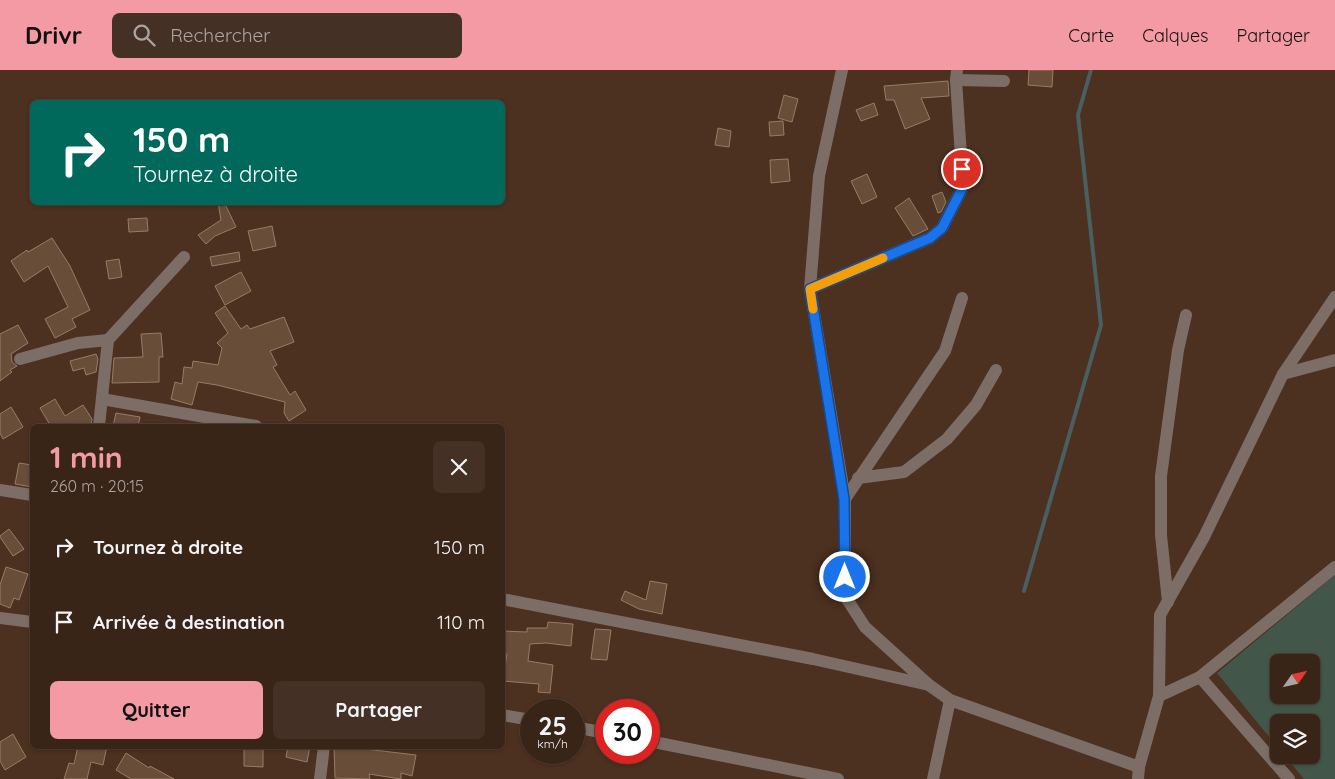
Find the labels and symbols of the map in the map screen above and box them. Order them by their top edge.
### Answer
pin [941,148,983,190]
position arrow [818,550,870,602]
north arrow [1270,654,1320,704]
speed limit sign: 30 [595,699,660,764]

